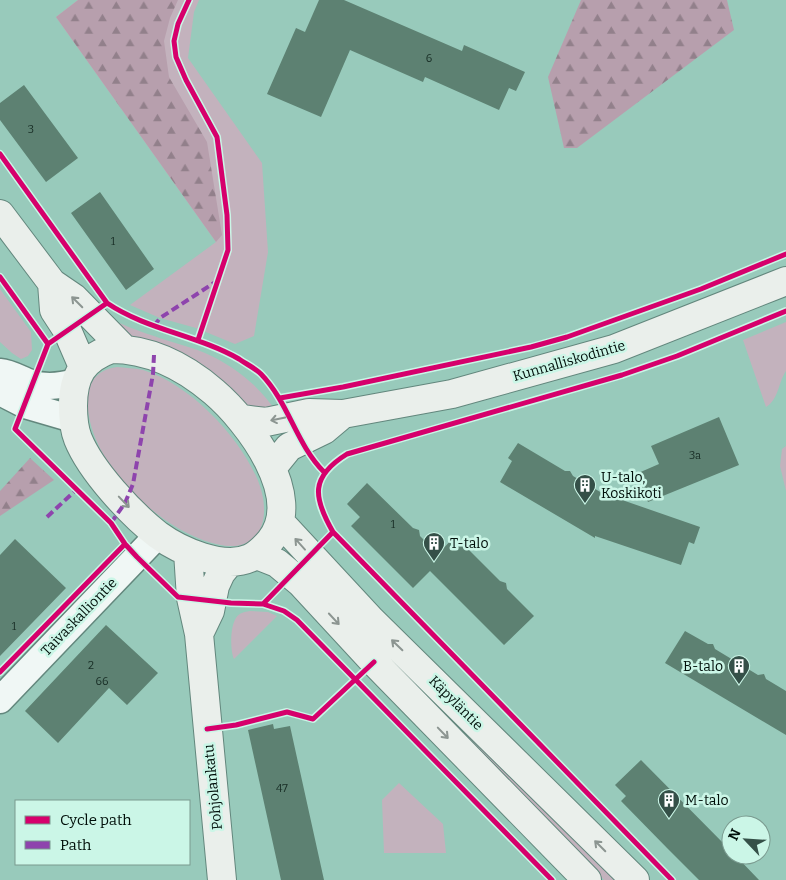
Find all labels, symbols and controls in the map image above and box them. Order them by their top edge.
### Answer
house number: 6 [426,52,432,65]
house number: 3 [28,123,34,136]
house number: 1 [111,235,116,248]
one-way arrow [71,296,83,308]
street label: Kunnalliskodintie [511,337,627,385]
one-way arrow [270,415,286,424]
house number: 3a [689,449,701,462]
place label: U-talo, Koskikoti [601,469,662,502]
building icon: U-talo, Koskikoti [573,473,597,504]
one-way arrow [118,496,130,508]
house number: 1 [391,518,396,531]
building icon: T-talo [422,531,446,562]
place label: T-talo [450,535,488,552]
one-way arrow [294,537,306,550]
street label: Taivaskalliontie [38,575,120,659]
one-way arrow [328,613,340,625]
house number: 1 [12,620,17,633]
one-way arrow [391,639,404,651]
building icon: B-talo [727,654,751,685]
place label: B-talo [683,658,723,675]
house number: 2 [88,659,94,672]
street label: Käpyläntie [425,672,487,734]
house number: 66 [96,675,108,688]
one-way arrow [437,727,449,739]
street label: Pohjolankatu [200,743,226,831]
house number: 47 [276,782,288,795]
building icon: M-talo [657,788,681,819]
place label: M-talo [685,792,729,809]
legend [15,800,190,865]
text: Cycle path [60,811,132,829]
north arrow [721,815,771,865]
text: N [725,826,745,843]
text: Path [60,836,92,854]
one-way arrow [594,839,606,852]

